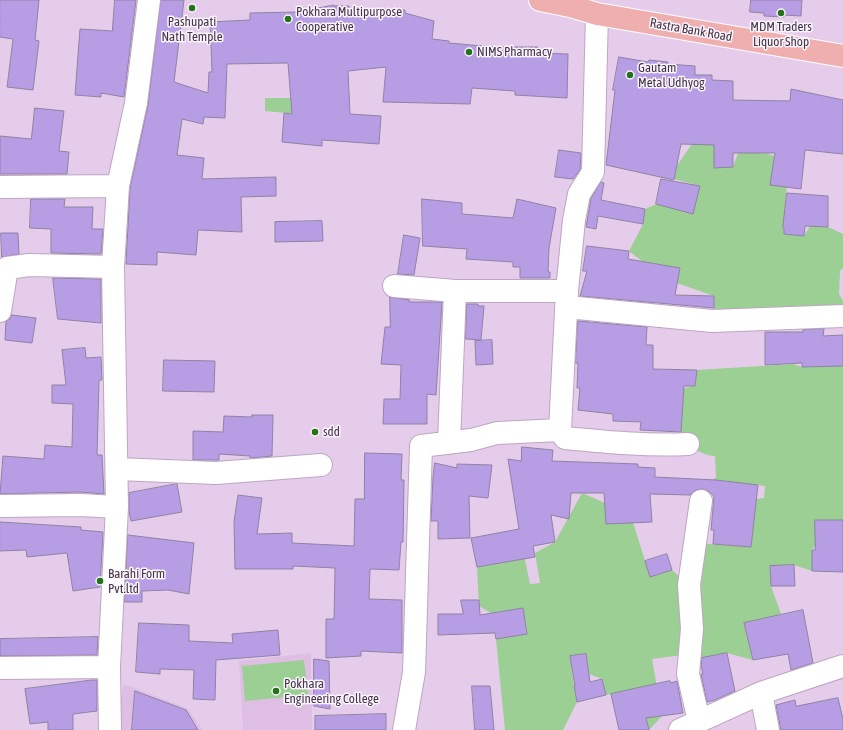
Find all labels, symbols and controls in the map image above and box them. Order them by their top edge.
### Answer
marker: Pashupati Nath Temple [187,3,197,13]
place label: Pokhara Multipurpose Cooperative [296,4,402,35]
marker: MDM Traders Liquor Shop [776,8,786,18]
place label: Pashupati Nath Temple [161,14,223,45]
marker: Pokhara Multipurpose Cooperative [283,14,293,24]
street label: Rastra Bank Road [649,15,733,45]
place label: MDM Traders Liquor Shop [750,19,812,50]
place label: NIMS Pharmacy [477,44,552,60]
marker: NIMS Pharmacy [464,47,474,57]
place label: Gautam Metal Udhyog [638,60,705,91]
marker: Gautam Metal Udhyog [625,70,635,80]
place label: sdd [323,424,340,440]
marker: sdd [310,427,320,437]
place label: Barahi Form Pvt.ltd [108,566,165,597]
marker: Barahi Form Pvt.ltd [95,576,105,586]
place label: Pokhara Engineering College [284,676,379,707]
marker: Pokhara Engineering College [271,686,281,696]

